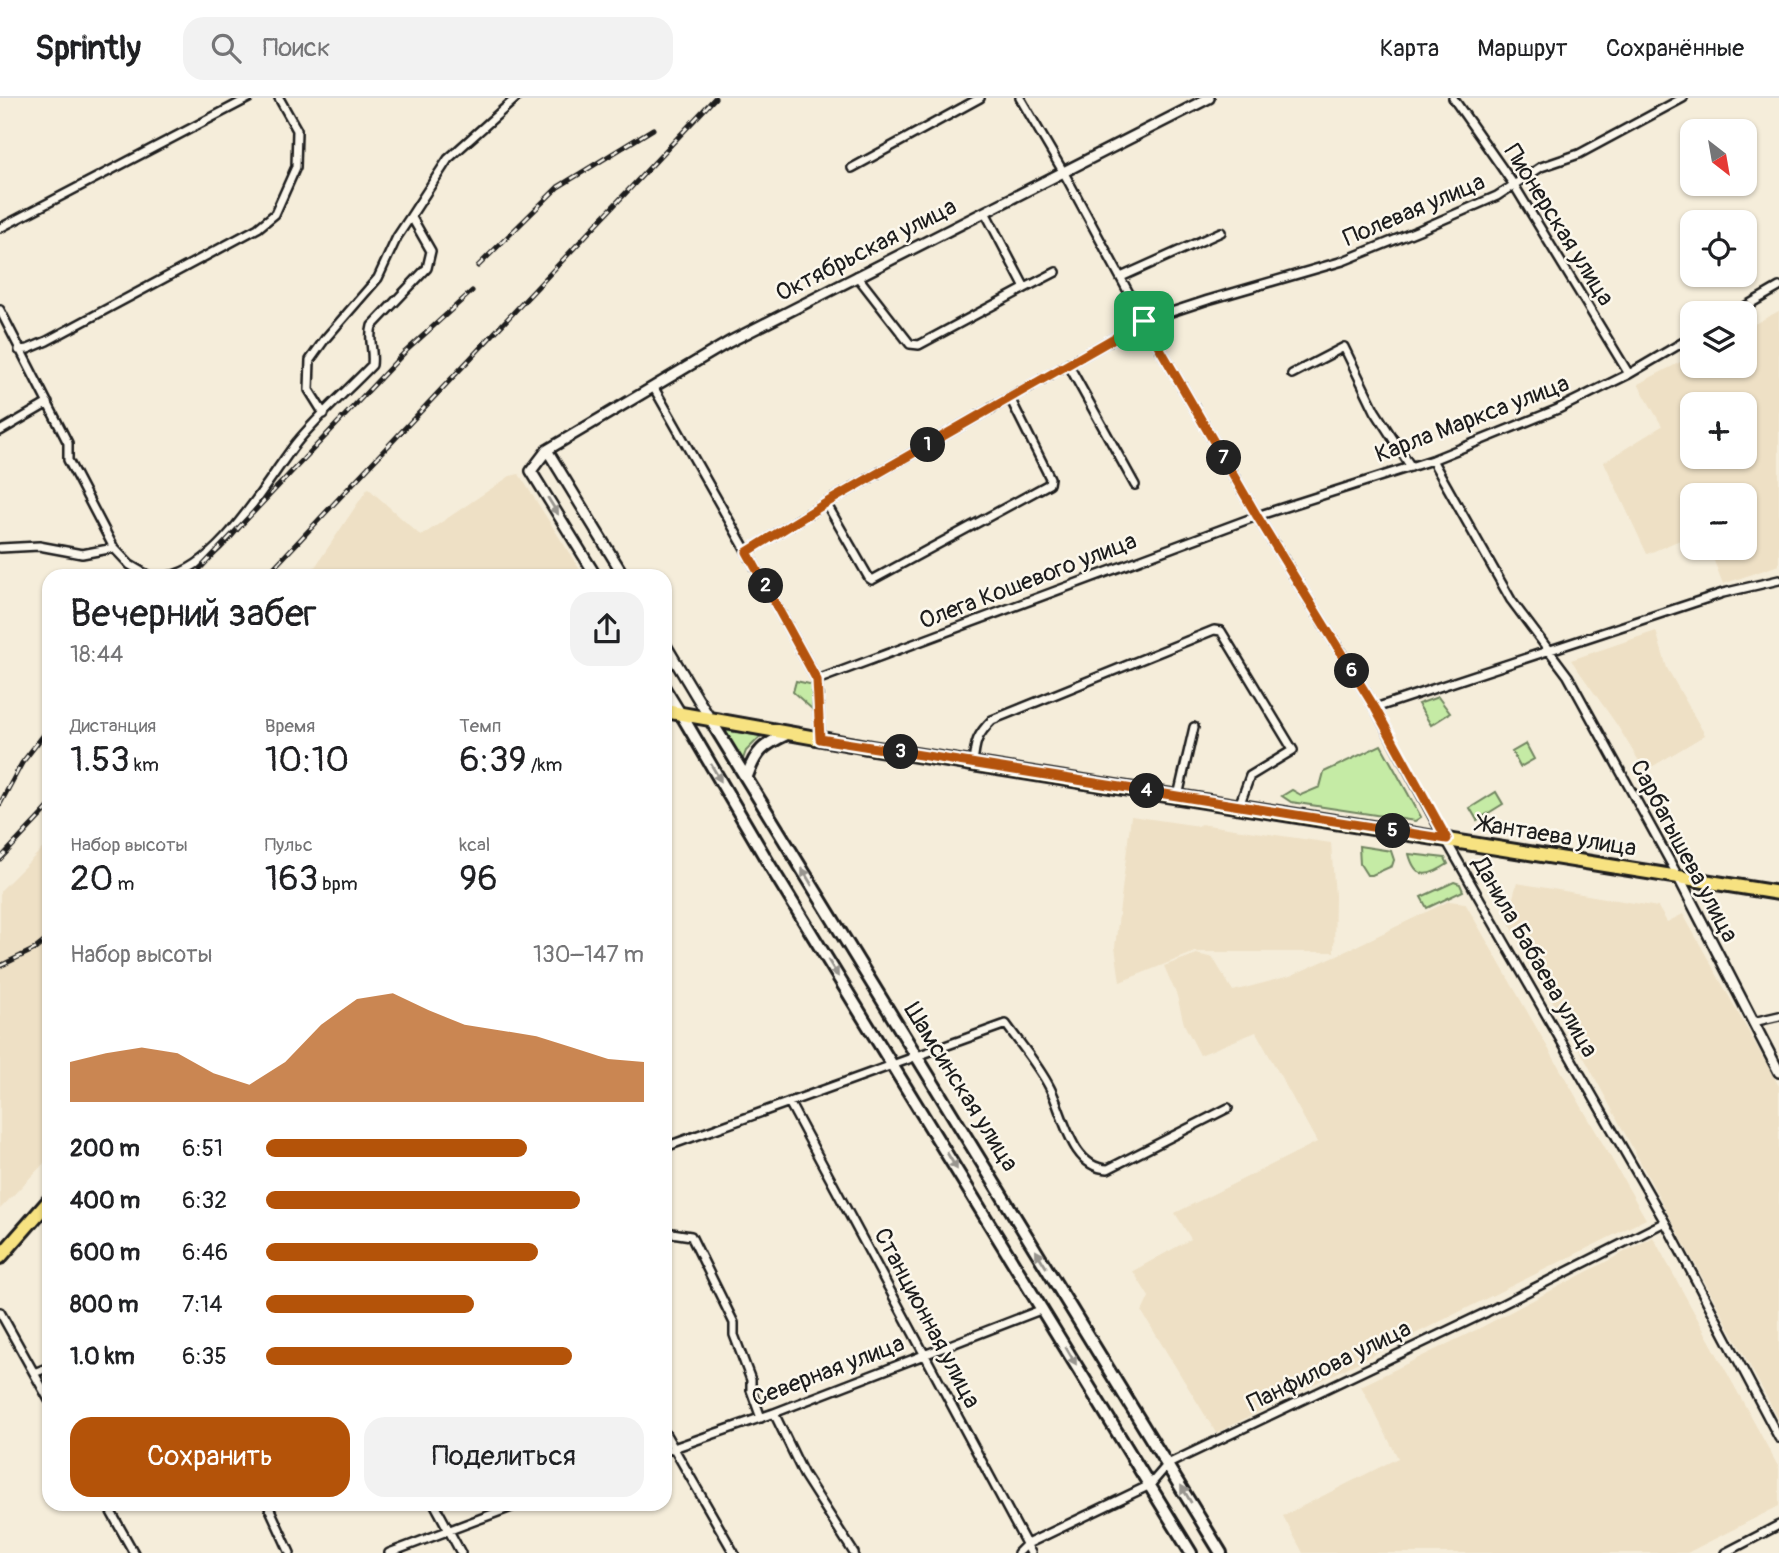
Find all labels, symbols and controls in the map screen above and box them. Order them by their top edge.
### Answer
search box [183,17,673,80]
text: Sprintly [35,28,141,69]
icon: search [207,29,245,67]
text: Поиск [263,32,331,64]
text: Карта [1380,34,1439,63]
text: Маршрут [1477,34,1568,63]
text: Сохранённые [1606,34,1744,63]
north arrow [1680,119,1757,196]
map controls [1680,119,1757,560]
street label: Пионерская улица [1498,139,1620,311]
street label: Полевая улица [1339,167,1489,253]
street label: Октябрьская улица [771,192,961,308]
button: locate [1680,210,1757,287]
pin [1114,291,1174,351]
button: layers [1680,301,1757,378]
icon: arrive [1125,302,1163,340]
street label: Карла Маркса улица [1371,369,1573,469]
button: + [1680,392,1757,469]
pin: 1 [911,428,946,462]
text: 1 [924,432,931,456]
pin: 7 [1206,440,1242,476]
text: 7 [1218,445,1229,469]
button: − [1680,483,1757,560]
one-way arrow [546,497,559,516]
street label: Олега Кошевого улица [915,526,1141,636]
pin: 2 [748,568,784,603]
text: 2 [760,573,771,597]
text: Вечерний забег [70,590,317,638]
button: share [570,592,644,666]
text: 18:44 [70,640,123,669]
pin: 6 [1334,654,1370,688]
text: 6 [1346,658,1357,682]
text: Дистанция [70,714,156,738]
text: Время [265,714,315,738]
text: Темп [459,714,501,738]
pin: 3 [884,734,918,770]
text: 1.53 [70,738,130,782]
text: 10:10 [265,738,349,782]
text: 6:39 [459,738,527,782]
text: 3 [895,739,906,763]
text: km [130,753,159,777]
text: /km [527,753,562,777]
street label: Сарбагышева улица [1624,755,1744,947]
one-way arrow [710,763,722,782]
pin: 4 [1130,774,1164,808]
text: 4 [1141,778,1152,802]
street label: Жантаева улица [1472,808,1639,863]
pin: 5 [1376,814,1410,848]
text: 5 [1387,818,1398,842]
text: Набор высоты [70,833,188,857]
text: Пульс [265,833,313,857]
text: kcal [459,833,490,857]
street label: Данила Бабаева улица [1465,851,1604,1062]
text: 20 [70,857,113,901]
text: 163 [265,857,318,901]
text: 96 [459,857,498,901]
one-way arrow [801,867,814,886]
text: m [113,872,134,896]
text: bpm [318,872,358,896]
text: Набор высоты [70,940,212,969]
text: 130–147 m [533,940,644,969]
one-way arrow [826,958,839,977]
street label: Шамсинская улица [897,997,1025,1177]
text: 200 m [70,1134,140,1163]
text: 6:51 [182,1134,223,1163]
one-way arrow [946,1152,959,1171]
text: 400 m [70,1186,140,1215]
text: 6:32 [182,1186,227,1215]
street label: Станционная улица [867,1223,987,1413]
text: 600 m [70,1238,140,1267]
text: 6:46 [182,1238,228,1267]
one-way arrow [1035,1249,1048,1268]
text: 800 m [70,1290,138,1319]
text: 7:14 [182,1290,223,1319]
street label: Панфилова улица [1242,1314,1416,1418]
street label: Северная улица [748,1329,908,1413]
text: 1.0 km [70,1342,135,1371]
text: 6:35 [182,1342,227,1371]
one-way arrow [1065,1346,1077,1365]
button: Сохранить [70,1417,350,1497]
button: Поделиться [364,1417,644,1497]
one-way arrow [1180,1485,1192,1504]

